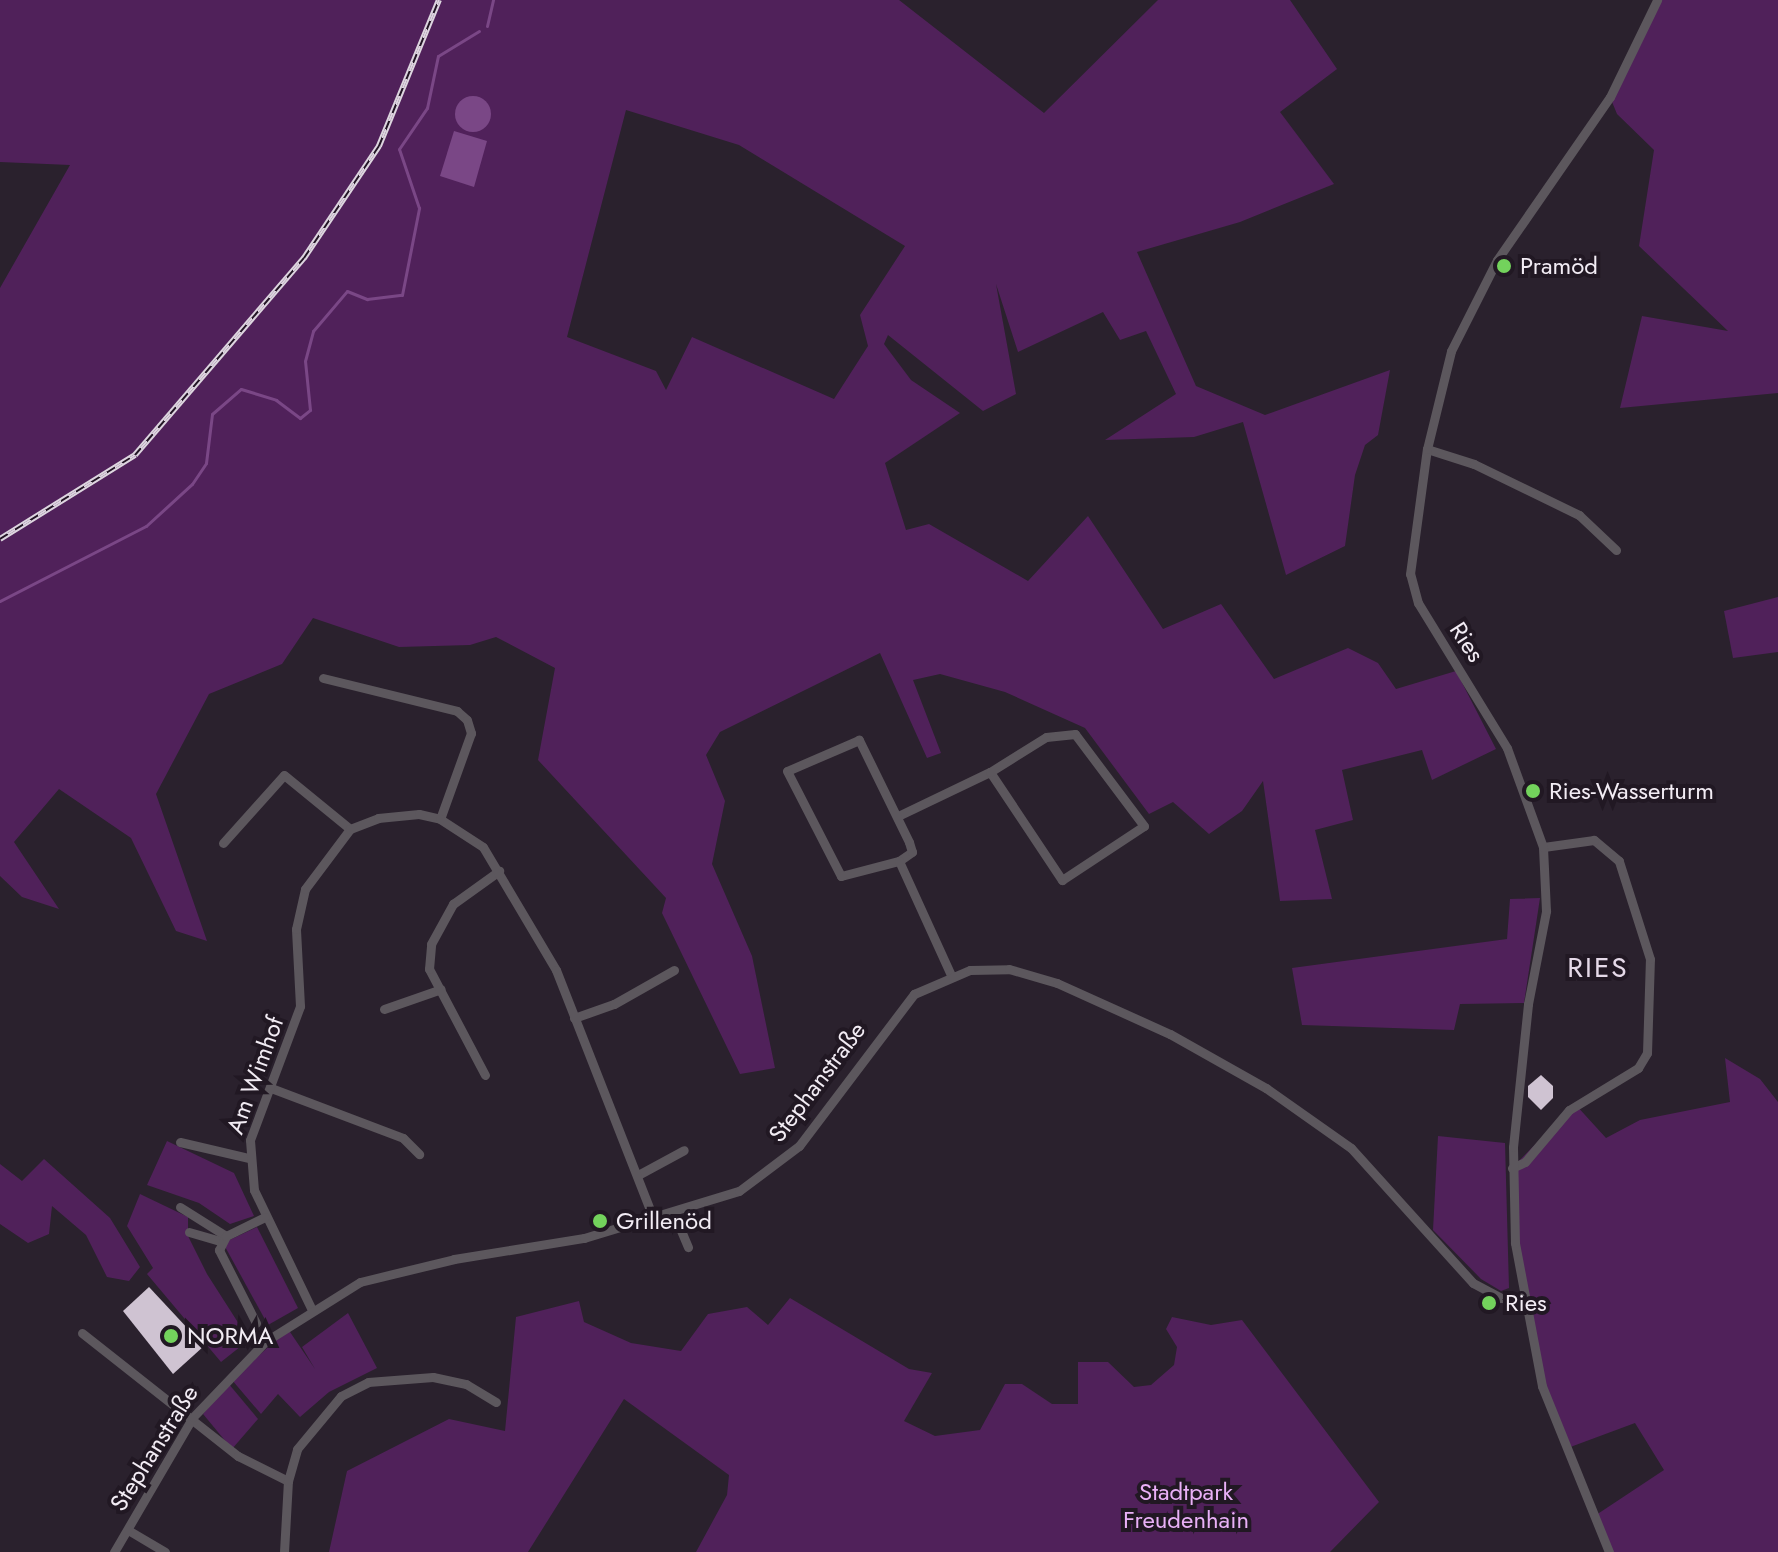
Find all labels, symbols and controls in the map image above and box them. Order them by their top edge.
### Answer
place label: Pramöd [1520,252,1598,280]
marker: Pramöd [1495,257,1513,275]
street label: Ries [1444,617,1490,667]
place label: Ries-Wasserturm [1549,777,1714,805]
marker: Ries-Wasserturm [1524,782,1542,800]
district label: RIES [1567,951,1629,985]
street label: Am Wimhof [220,1012,290,1138]
street label: Stephanstraße [763,1016,871,1148]
place label: Grillenöd [616,1207,712,1235]
marker: Grillenöd [591,1212,609,1230]
place label: Ries [1505,1289,1547,1317]
marker: Ries [1480,1294,1498,1312]
place label: NORMA [187,1322,273,1350]
marker: NORMA [162,1327,180,1345]
street label: Stephanstraße [104,1380,204,1516]
park label: Stadtpark Freudenhain [1123,1478,1249,1534]

